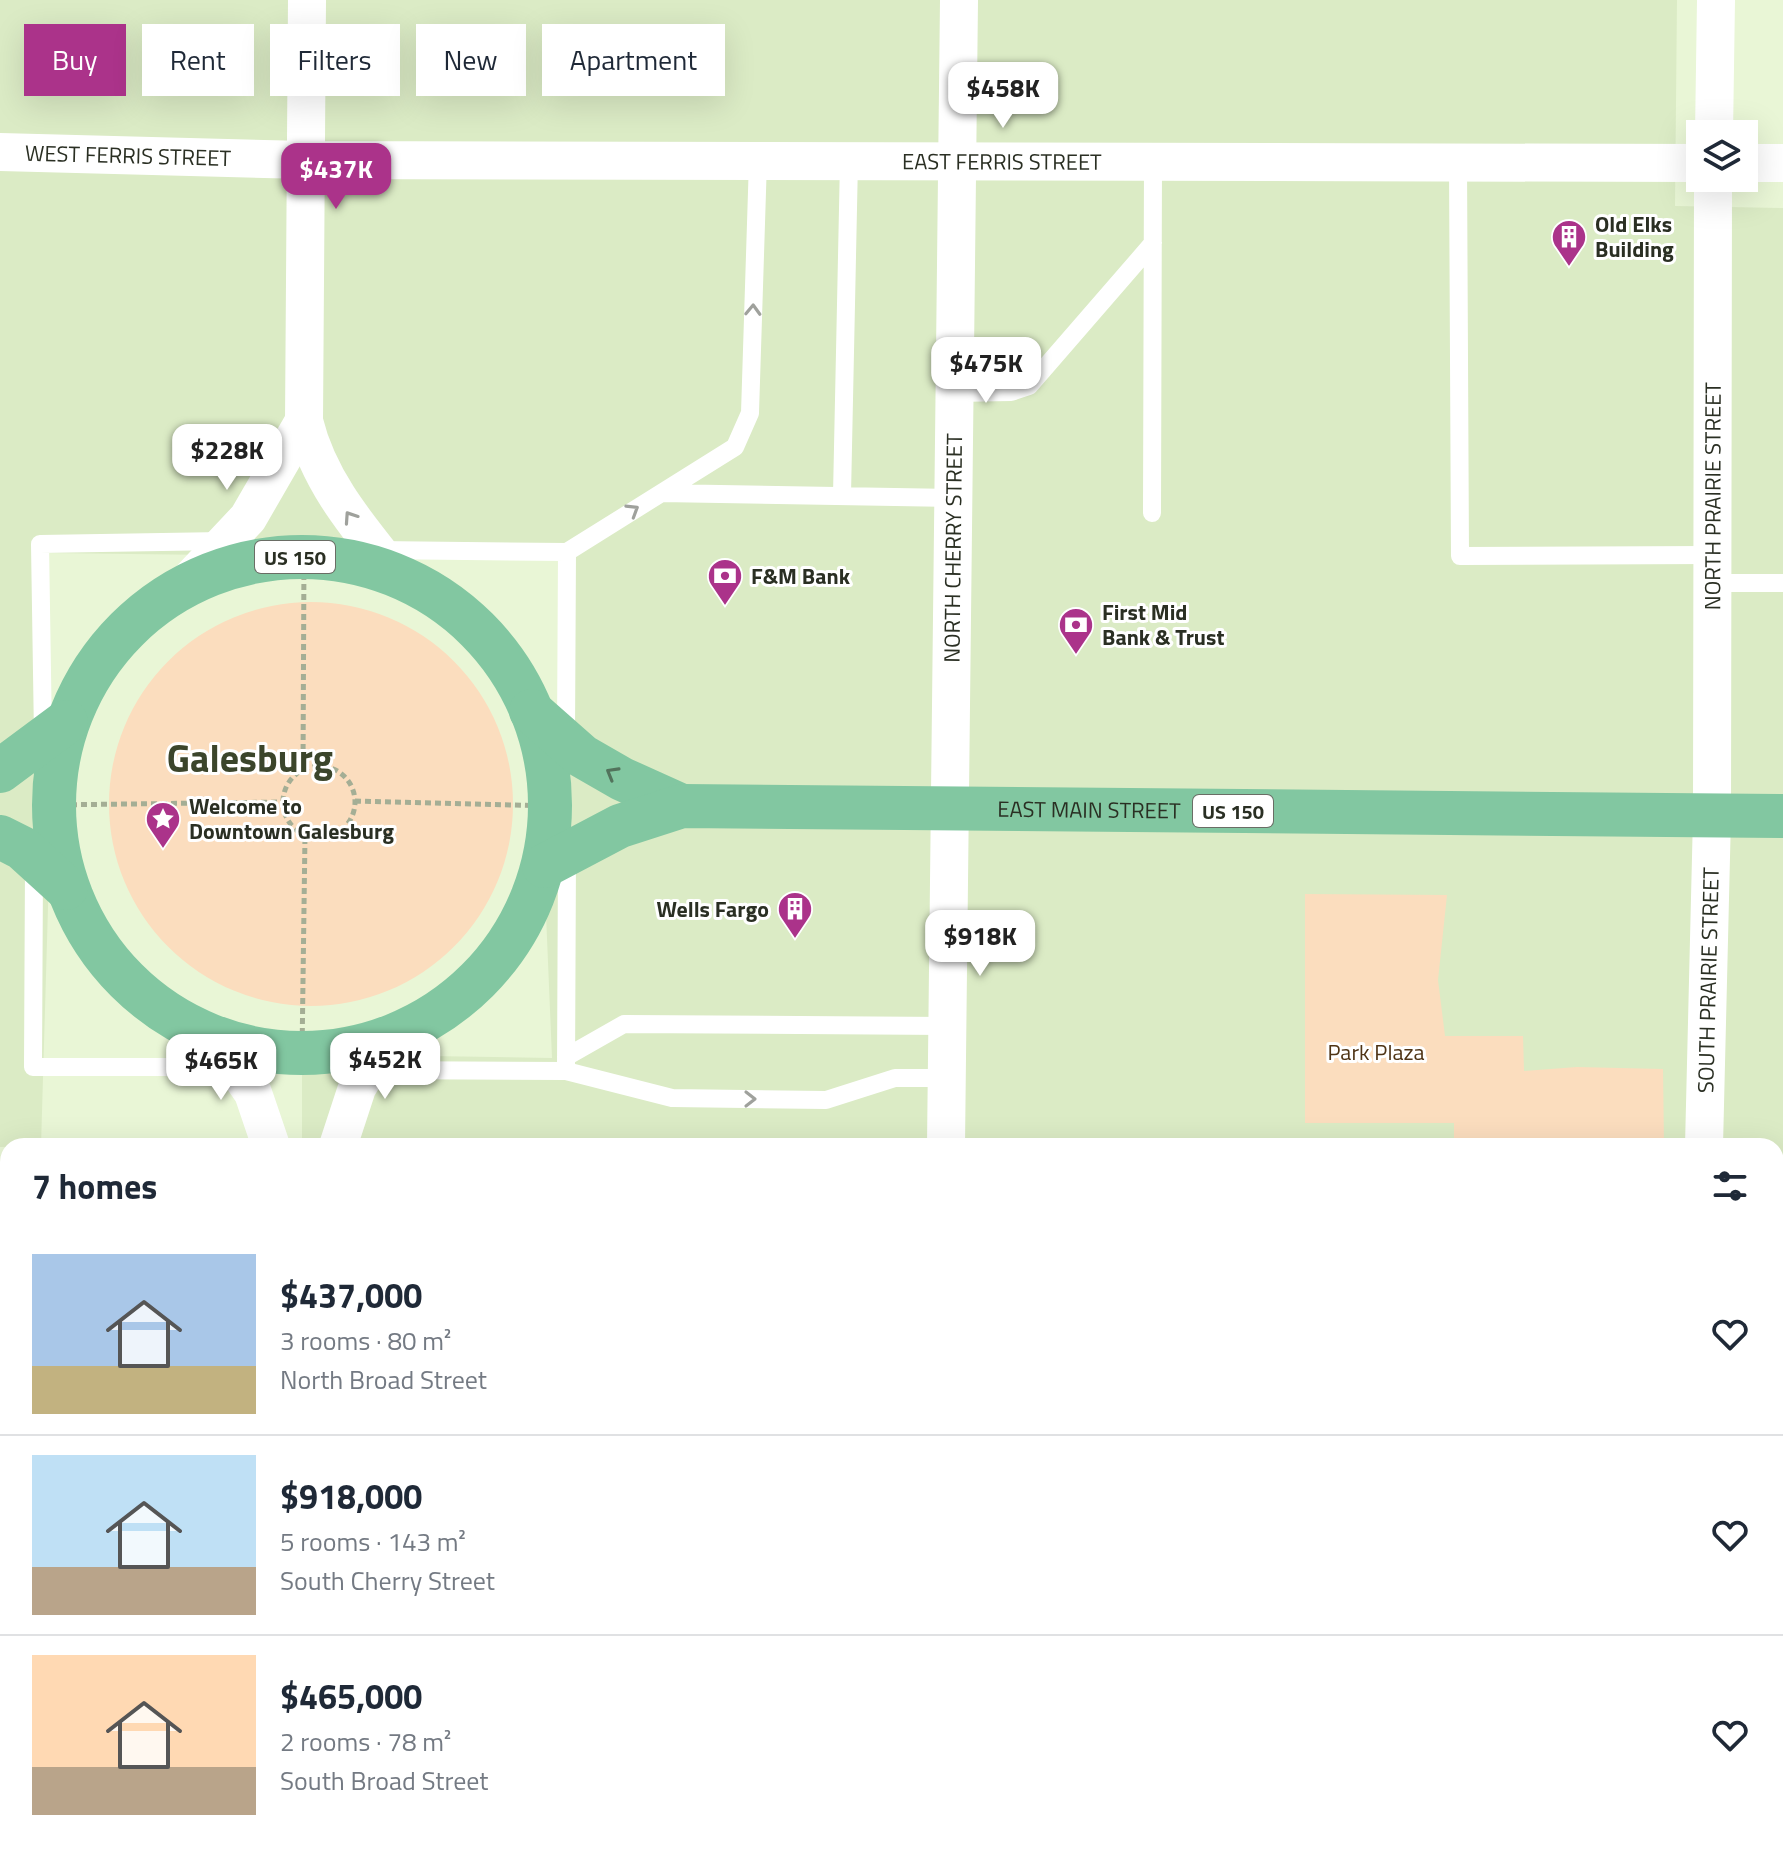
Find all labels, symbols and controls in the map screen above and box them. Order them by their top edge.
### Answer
chip: Buy [24,24,126,96]
chip: Rent [142,24,254,96]
chip: Filters [270,24,400,96]
chip: New [416,24,526,96]
chip: Apartment [542,24,725,96]
pin: $458K [947,62,1059,130]
text: $458K [966,68,1040,107]
map controls [1686,120,1758,192]
button: layers [1686,120,1758,192]
street label: WEST FERRIS STREET [25,136,232,175]
pin: $437K [280,143,392,211]
street label: EAST FERRIS STREET [902,144,1102,179]
text: $437K [299,149,373,188]
place label: Old Elks Building [1595,207,1674,266]
building icon: Old Elks Building [1550,218,1588,268]
one-way arrow [744,303,762,316]
pin: $475K [930,337,1042,405]
text: $475K [949,343,1023,382]
street label: NORTH PRAIRIE STREET [1695,382,1730,610]
pin: $228K [171,424,283,492]
text: $228K [190,430,264,469]
street label: NORTH CHERRY STREET [934,433,971,663]
one-way arrow [625,505,639,520]
one-way arrow [345,511,360,525]
road number: US 150 [255,541,335,573]
bank icon: F&M Bank [706,557,744,607]
place label: F&M Bank [751,559,851,593]
place label: First Mid Bank & Trust [1102,595,1224,654]
bank icon: First Mid Bank & Trust [1057,606,1095,656]
district label: Galesburg [167,729,333,787]
one-way arrow [606,767,621,783]
place label: Welcome to Downtown Galesburg [189,789,394,848]
street label: EAST MAIN STREET [997,792,1181,828]
road number: US 150 [1193,795,1273,827]
place icon: Welcome to Downtown Galesburg [144,800,182,850]
street label: SOUTH PRAIRIE STREET [1688,866,1728,1093]
building icon: Wells Fargo [776,890,814,940]
place label: Wells Fargo [656,892,769,926]
pin: $918K [924,910,1036,978]
text: $918K [943,916,1017,955]
pin: $452K [329,1033,441,1101]
pin: $465K [165,1034,277,1102]
park label: Park Plaza [1327,1035,1425,1069]
text: $452K [348,1039,422,1078]
text: $465K [184,1040,258,1079]
one-way arrow [744,1090,757,1108]
text: 7 homes [32,1160,157,1212]
icon: filters [1708,1164,1752,1208]
text: $437,000 [280,1269,422,1321]
icon: home [96,1286,192,1382]
icon: heart [1708,1312,1752,1356]
text: 3 rooms · 80 m² [280,1321,451,1360]
text: North Broad Street [280,1360,487,1399]
text: $918,000 [280,1470,422,1522]
icon: home [96,1487,192,1583]
icon: heart [1708,1513,1752,1557]
text: 5 rooms · 143 m² [280,1522,466,1561]
text: South Cherry Street [280,1561,495,1600]
text: $465,000 [280,1670,422,1722]
icon: home [96,1687,192,1783]
icon: heart [1708,1713,1752,1757]
text: 2 rooms · 78 m² [280,1722,451,1761]
text: South Broad Street [280,1761,488,1800]

